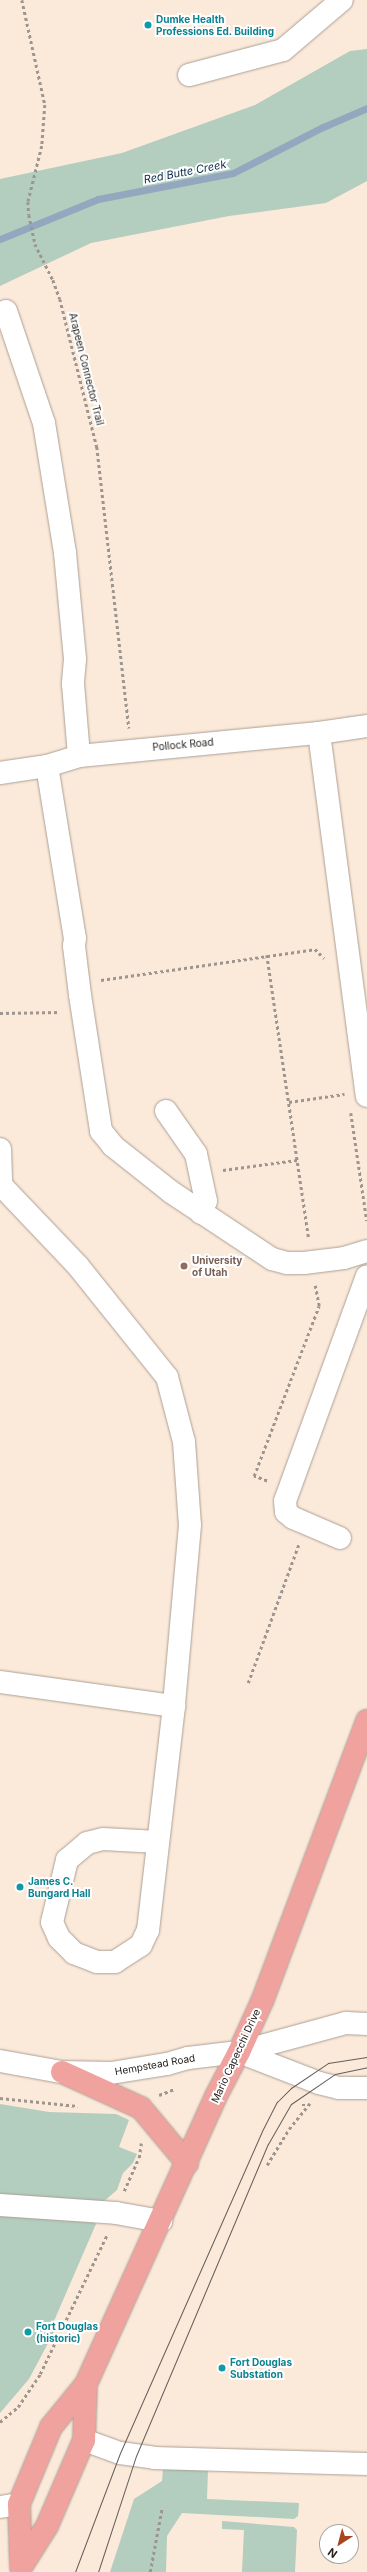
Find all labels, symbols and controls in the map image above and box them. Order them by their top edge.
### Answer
place label: Dumke Health Professions Ed. Building [156,13,274,36]
marker: Dumke Health Professions Ed. Building [143,20,153,30]
water label: Red Butte Creek [143,158,227,186]
street label: Arapeen Connector Trail [66,312,106,426]
street label: Pollock Road [152,736,214,754]
place label: University of Utah [192,1254,242,1278]
marker: University of Utah [179,1261,189,1271]
place label: James C. Bungard Hall [28,1875,90,1898]
marker: James C. Bungard Hall [15,1882,25,1892]
street label: Mario Capecchi Drive [209,2007,263,2105]
street label: Hempstead Road [114,2052,196,2078]
place label: Fort Douglas (historic) [36,2320,98,2344]
marker: Fort Douglas (historic) [23,2327,33,2337]
place label: Fort Douglas Substation [230,2356,292,2380]
marker: Fort Douglas Substation [217,2363,227,2373]
north arrow [319,2524,359,2564]
text: N [325,2545,340,2561]

